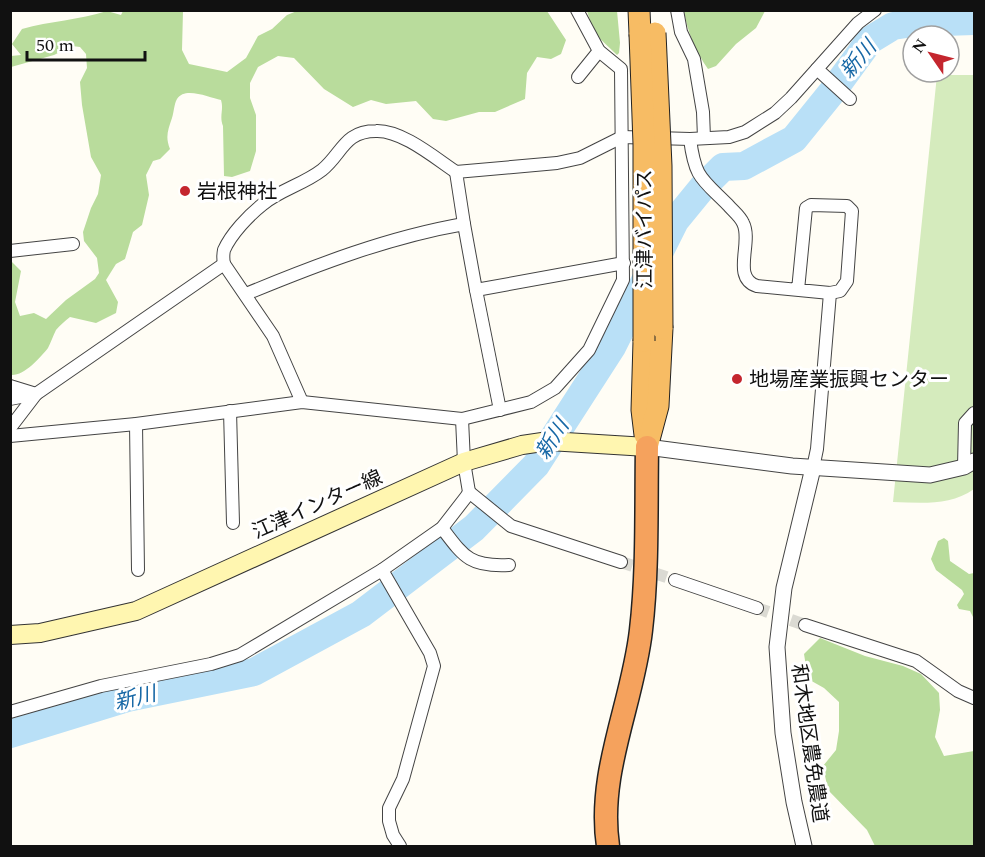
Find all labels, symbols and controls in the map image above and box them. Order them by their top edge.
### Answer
scale bar [27,24,146,62]
north arrow [901,24,961,84]
text: 50 m [36,32,74,59]
water label: 新川 [833,32,886,86]
text: N [906,34,933,58]
street label: 江津バイパス [630,169,660,289]
place label: 岩根神社 [197,177,277,207]
marker: 岩根神社 [178,184,192,198]
place label: 地場産業振興センター [749,365,949,395]
marker: 地場産業振興センター [730,372,744,386]
water label: 新川 [528,412,579,466]
street label: 江津インター線 [247,463,387,547]
street label: 和木地区農免農道 [783,662,835,824]
water label: 新川 [111,678,161,720]

